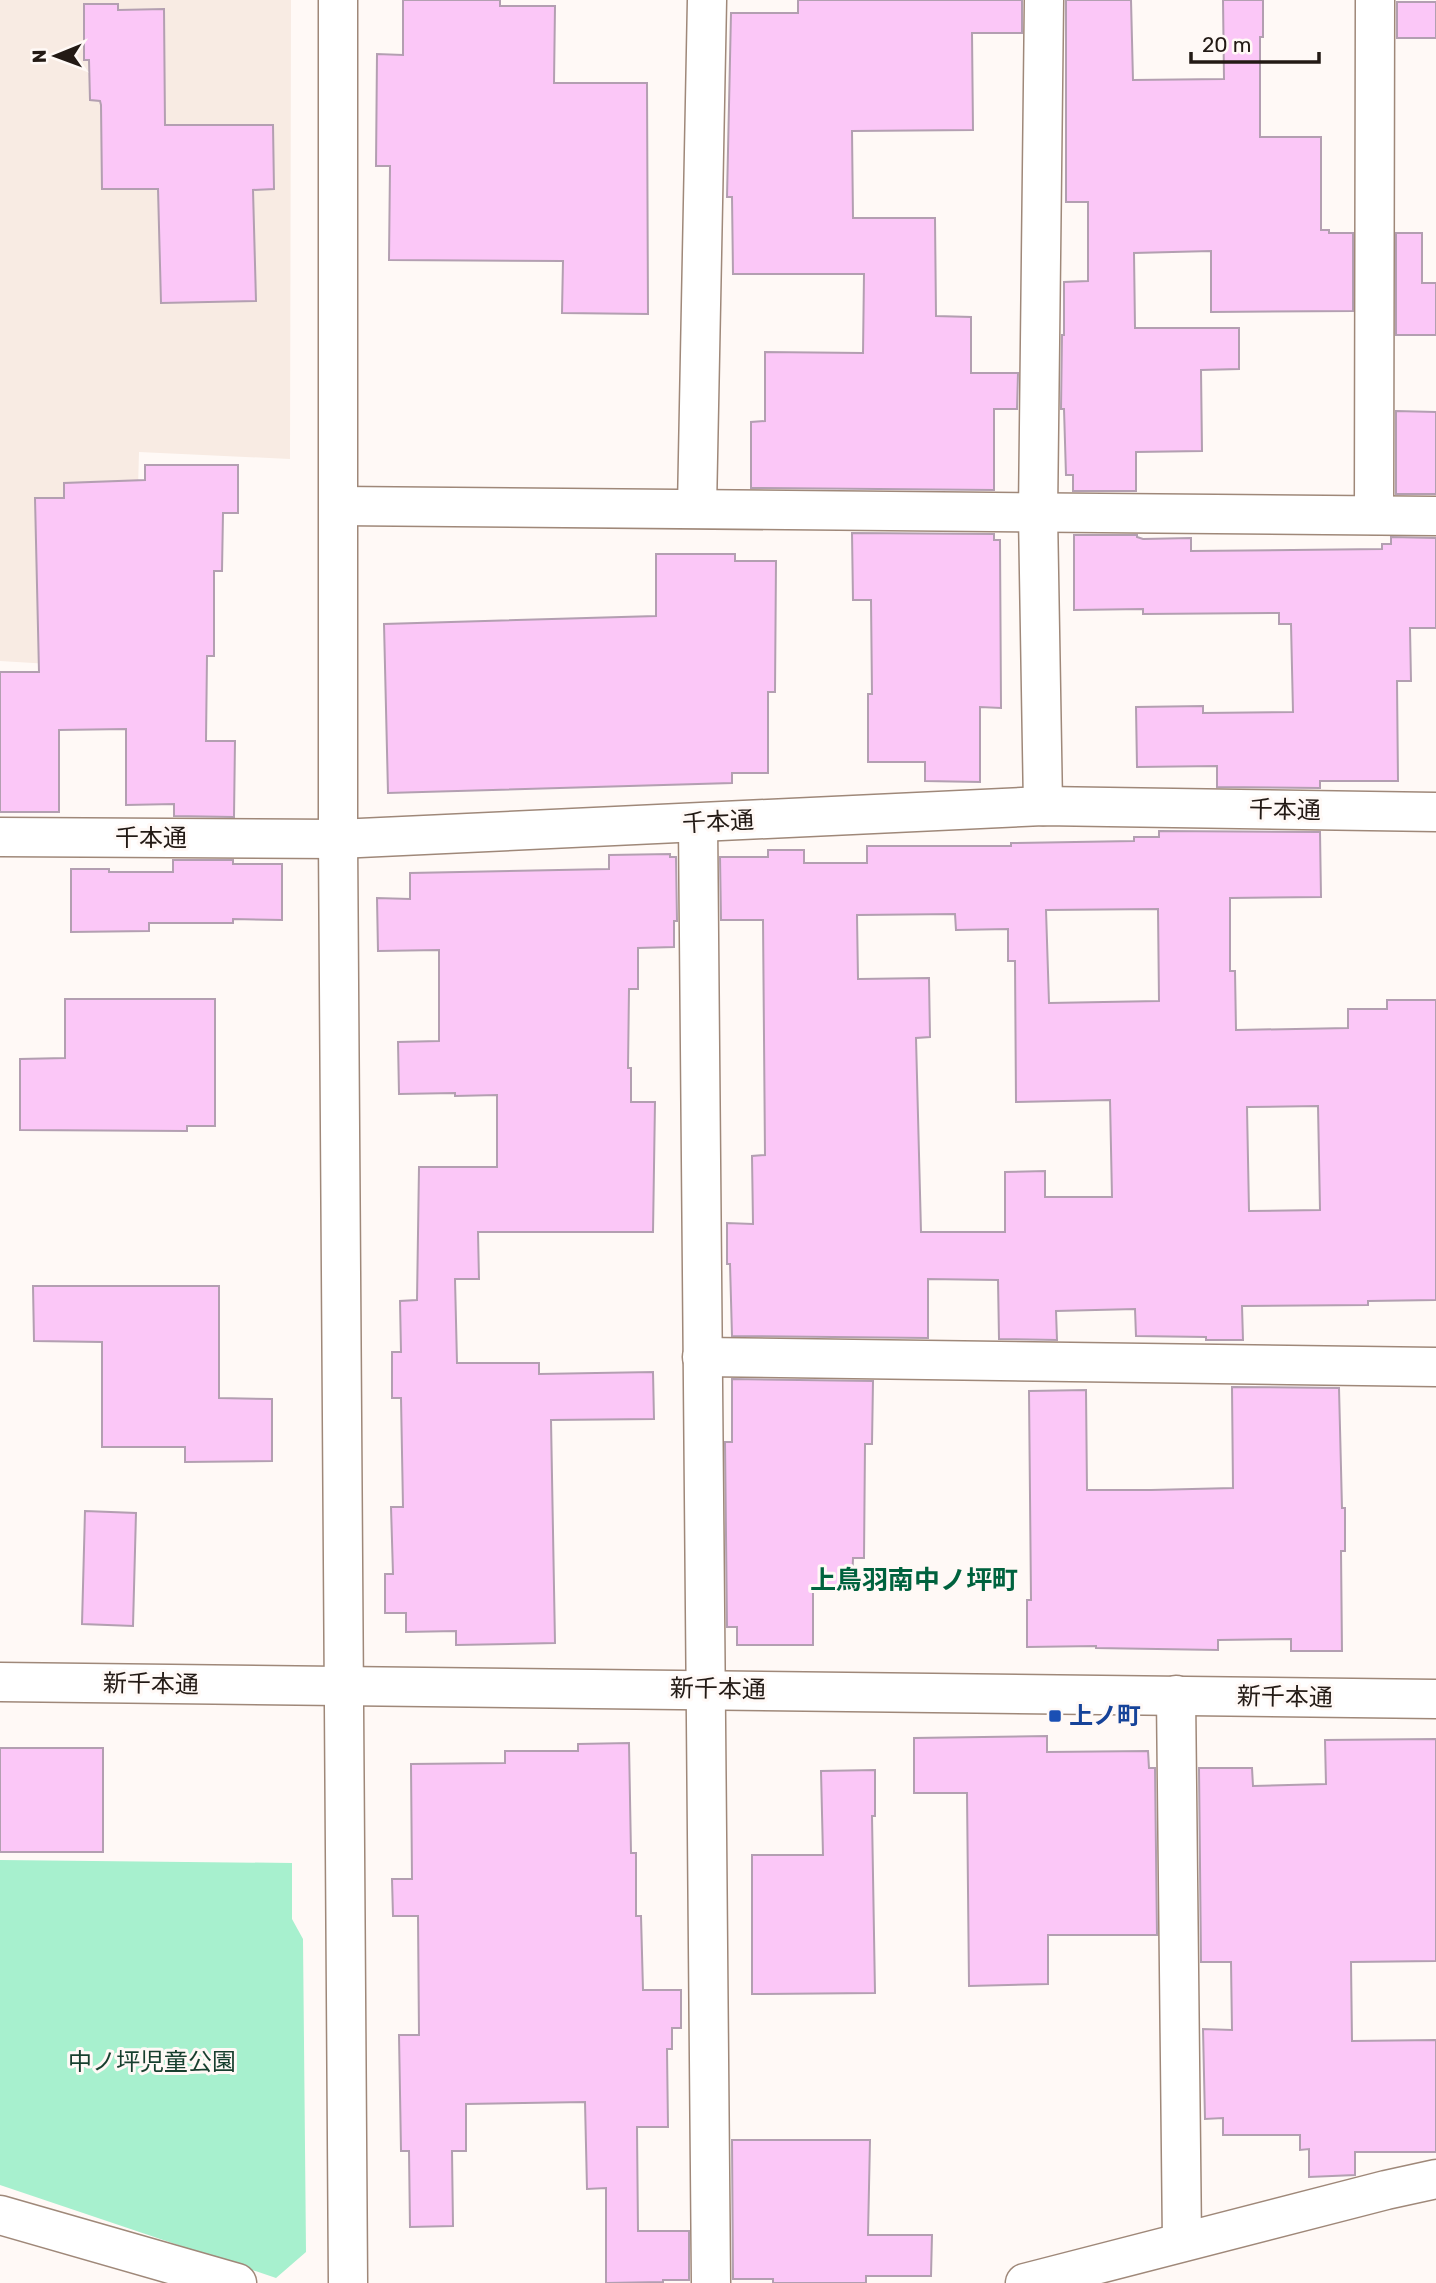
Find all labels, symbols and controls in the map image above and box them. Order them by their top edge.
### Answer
north arrow [21,21,91,91]
scale bar [1191,21,1319,65]
text: 20 m [1202,32,1251,57]
text: N [28,49,51,63]
street label: 千本通 [1249,795,1321,825]
street label: 千本通 [681,806,755,838]
street label: 千本通 [115,824,187,852]
district label: 上鳥羽南中ノ坪町 [810,1565,1018,1596]
street label: 新千本通 [103,1669,199,1699]
street label: 新千本通 [670,1674,766,1704]
street label: 新千本通 [1237,1682,1333,1712]
place label: 上ノ町 [1069,1702,1141,1730]
marker: 上ノ町 [1047,1708,1063,1724]
park label: 中ノ坪児童公園 [68,2048,236,2076]

